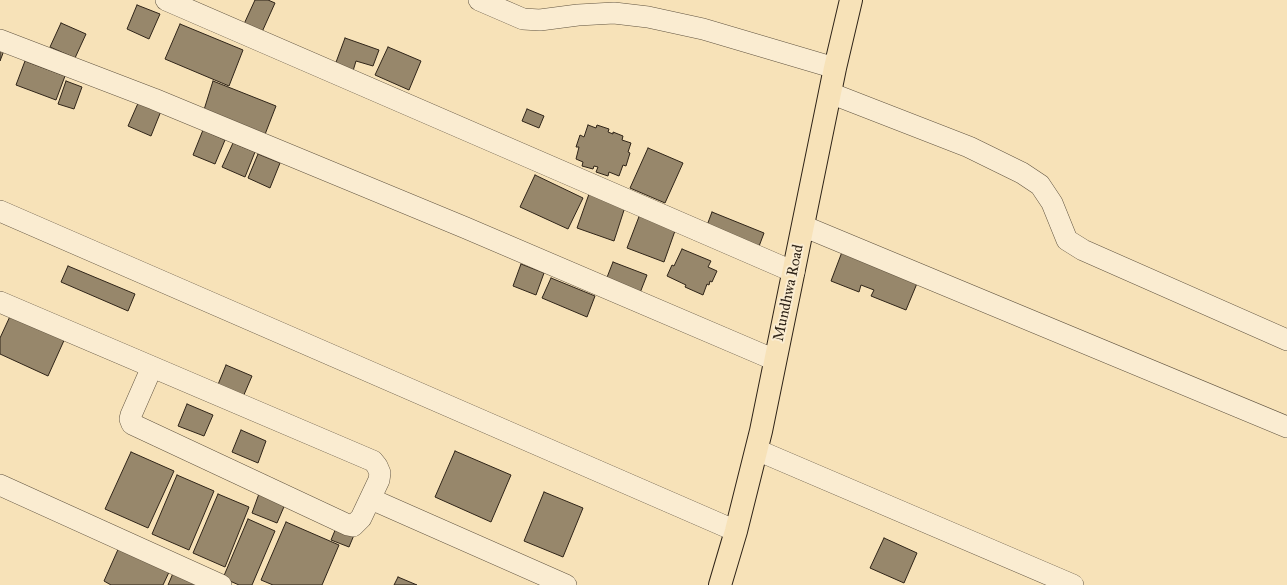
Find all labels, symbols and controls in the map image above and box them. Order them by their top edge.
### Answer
street label: Mundhwa Road [770,243,808,343]

